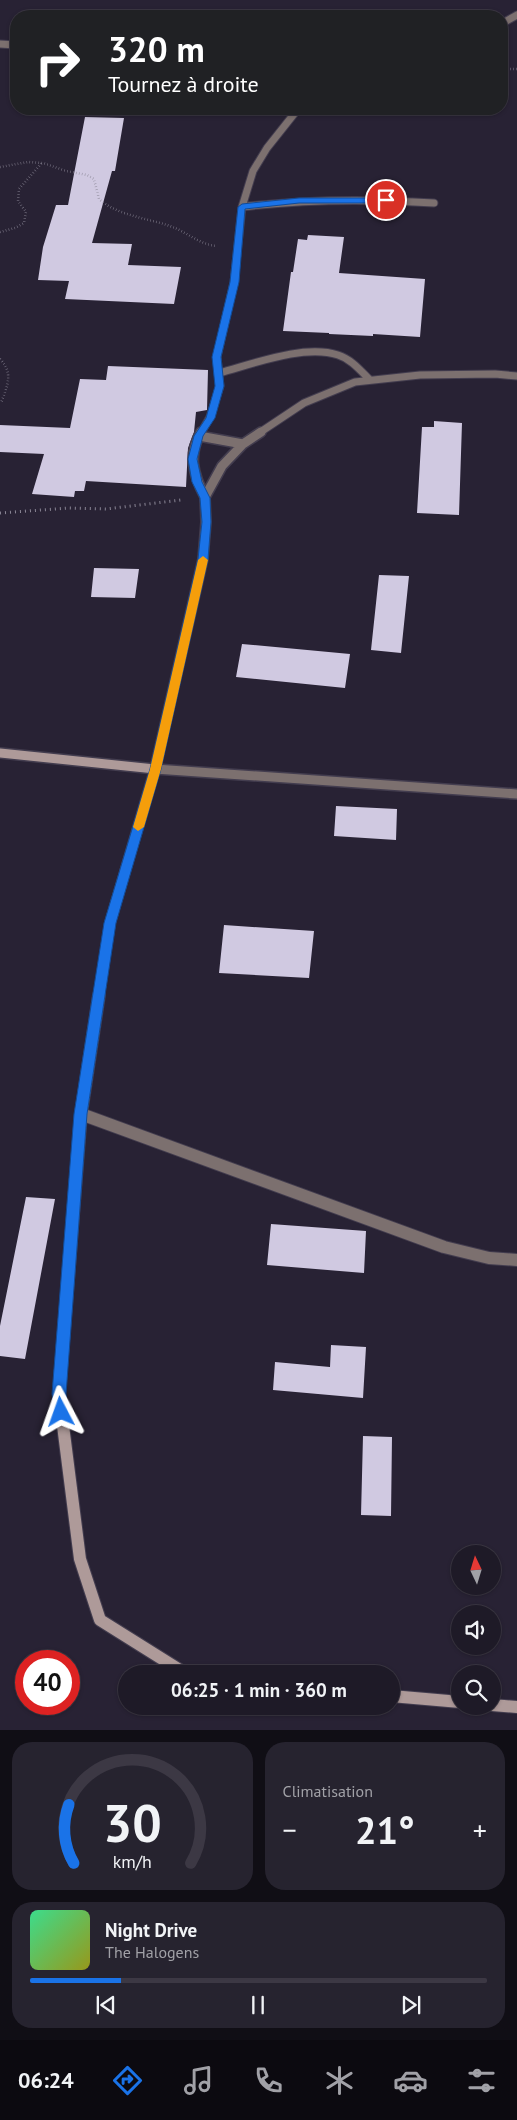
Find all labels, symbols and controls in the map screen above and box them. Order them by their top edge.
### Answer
text: 320 m [108,26,205,72]
icon: right [25,30,90,95]
text: Tournez à droite [108,70,259,98]
pin [365,179,407,221]
icon: arrive [372,186,400,214]
position arrow [34,1385,86,1437]
north arrow [451,1545,501,1595]
map controls [451,1545,501,1715]
button: sound [451,1605,501,1655]
speed limit sign: 40 [15,1650,80,1715]
button: search [451,1665,501,1715]
text: 06:25 · 1 min · 360 m [171,1678,347,1702]
text: Climatisation [283,1781,373,1801]
text: 30 [103,1789,162,1856]
text: 21° [355,1805,415,1854]
text: − [283,1811,297,1848]
text: + [473,1811,487,1848]
text: km/h [113,1850,152,1873]
text: Night Drive [105,1918,197,1942]
text: The Halogens [105,1942,199,1962]
icon: previous [92,1991,120,2019]
icon: pause [244,1991,272,2019]
icon: next [397,1991,425,2019]
icon: directions [110,2063,145,2098]
icon: music [181,2063,216,2098]
icon: phone [251,2063,286,2098]
icon: climate [322,2063,357,2098]
icon: car [393,2063,428,2098]
icon: filters [464,2063,499,2098]
text: 06:24 [18,2066,74,2094]

